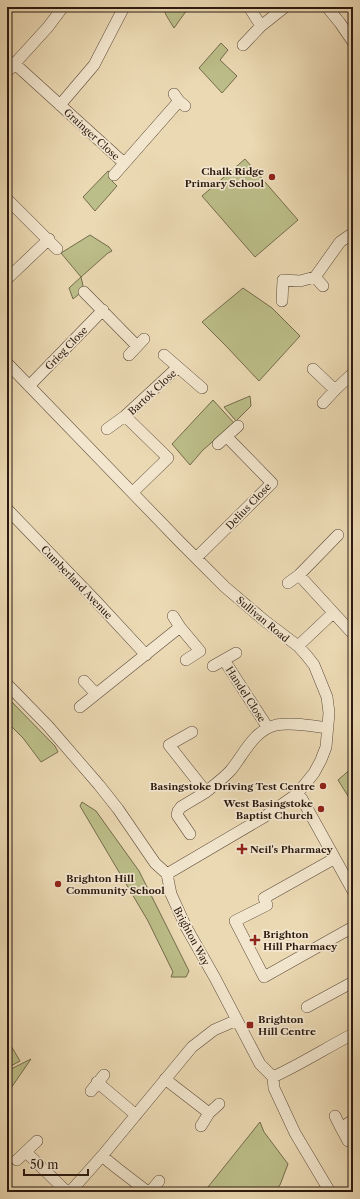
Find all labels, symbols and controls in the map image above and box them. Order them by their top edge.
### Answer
street label: Grainger Close [61,106,123,163]
place label: Chalk Ridge Primary School [185,165,264,190]
marker: Chalk Ridge Primary School [267,172,277,182]
street label: Grieg Close [42,324,91,373]
street label: Bartok Close [126,366,179,418]
street label: Delius Close [223,480,274,532]
street label: Cumberland Avenue [38,543,115,622]
street label: Sullivan Road [234,593,292,645]
street label: Handel Close [223,664,269,725]
place label: Basingstoke Driving Test Centre [150,780,315,793]
marker: Basingstoke Driving Test Centre [318,781,328,791]
place label: West Basingstoke Baptist Church [223,797,313,822]
marker: West Basingstoke Baptist Church [316,804,326,814]
place label: Neil's Pharmacy [250,843,333,856]
marker: Neil's Pharmacy [237,844,247,854]
place label: Brighton Hill Community School [66,872,165,897]
marker: Brighton Hill Community School [53,879,63,889]
street label: Brighton Way [171,905,213,968]
place label: Brighton Hill Pharmacy [263,928,338,953]
marker: Brighton Hill Pharmacy [250,935,260,945]
place label: Brighton Hill Centre [258,1013,316,1038]
marker: Brighton Hill Centre [245,1020,255,1030]
scale bar [24,1151,88,1177]
text: 50 m [30,1157,59,1172]

